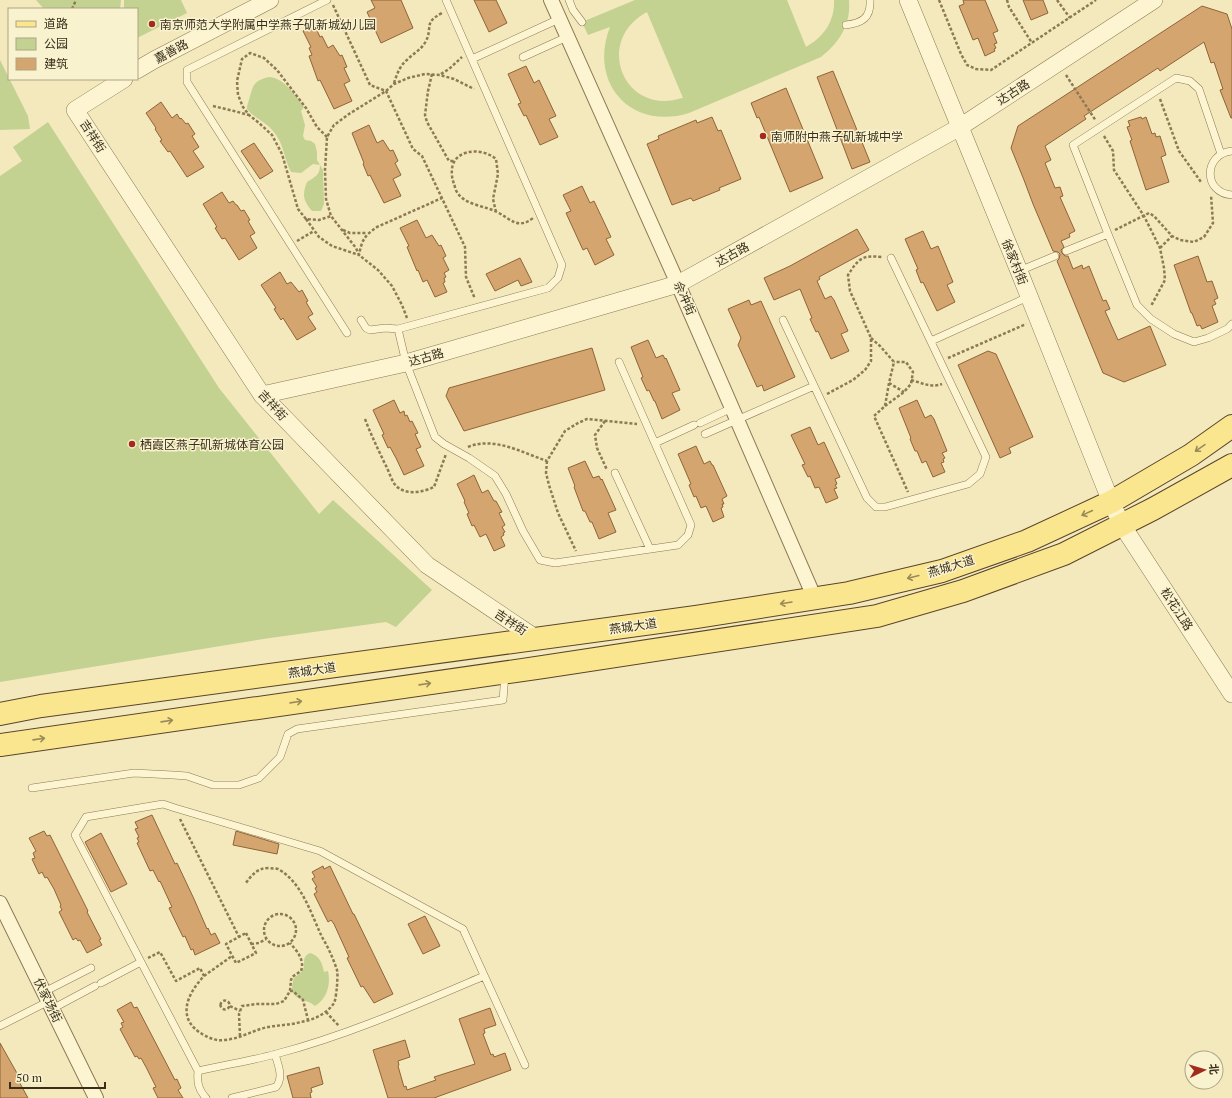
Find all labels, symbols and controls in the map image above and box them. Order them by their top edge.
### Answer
legend [8,8,138,80]
text: 道路 [44,16,68,31]
place label: 南京师范大学附属中学燕子矶新城幼儿园 [160,17,376,32]
marker: 南京师范大学附属中学燕子矶新城幼儿园 [147,19,157,29]
text: 公园 [44,36,68,51]
street label: 嘉善路 [152,36,190,66]
text: 建筑 [44,56,68,71]
street label: 达古路 [994,76,1032,108]
street label: 吉祥街 [77,117,109,155]
place label: 南师附中燕子矶新城中学 [771,129,903,144]
marker: 南师附中燕子矶新城中学 [758,131,768,141]
street label: 徐家村街 [999,237,1031,287]
street label: 达古路 [713,239,751,269]
street label: 佘冲街 [671,278,699,318]
street label: 达古路 [407,345,445,369]
street label: 吉祥街 [255,387,291,423]
place label: 栖霞区燕子矶新城体育公园 [140,437,284,452]
marker: 栖霞区燕子矶新城体育公园 [127,439,137,449]
one-way arrow [1195,444,1206,453]
one-way arrow [1082,510,1094,517]
street label: 燕城大道 [926,552,976,580]
one-way arrow [907,574,920,582]
street label: 松花江路 [1158,585,1196,633]
one-way arrow [780,599,793,607]
street label: 吉祥街 [492,606,530,638]
street label: 燕城大道 [608,615,658,637]
street label: 燕城大道 [287,659,337,681]
one-way arrow [418,680,431,688]
one-way arrow [289,698,302,706]
one-way arrow [160,717,173,725]
one-way arrow [32,735,45,743]
street label: 伏家场街 [31,975,65,1025]
north arrow [1184,1050,1224,1090]
text: 北 [1207,1063,1221,1075]
scale bar [10,1064,105,1090]
text: 50 m [16,1070,43,1085]

